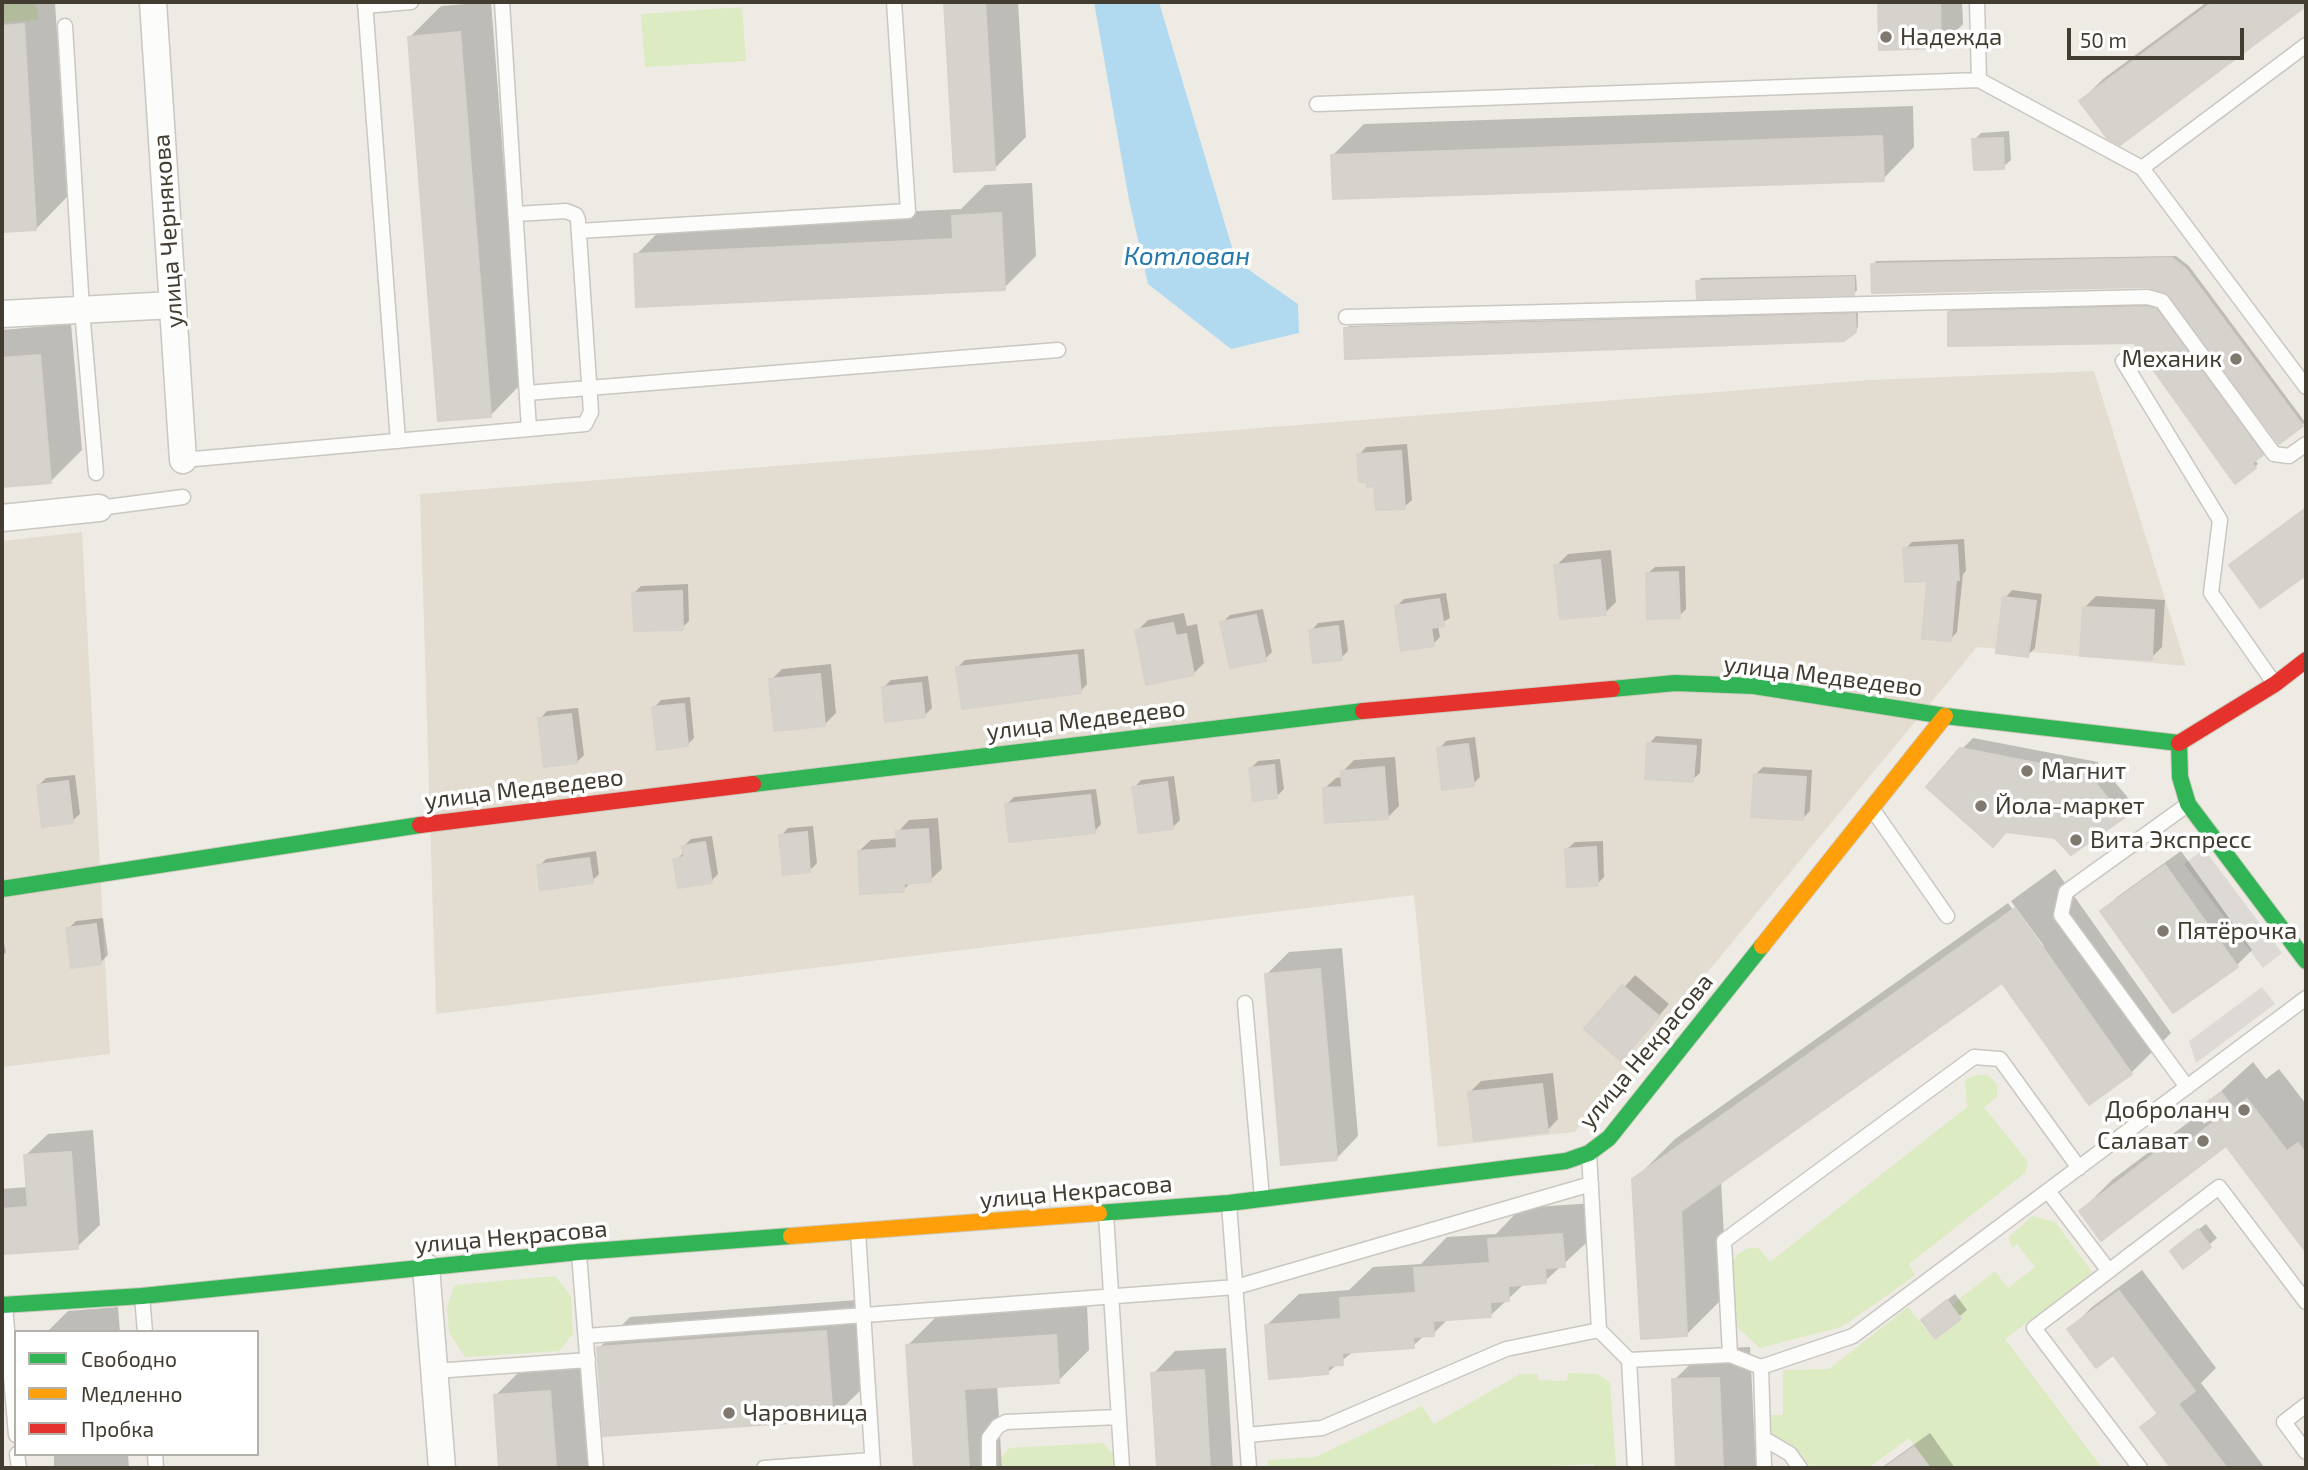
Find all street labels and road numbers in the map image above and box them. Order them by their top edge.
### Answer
street label: улица Чернякова [147,133,189,329]
street label: улица Медведево [1722,650,1924,702]
street label: улица Медведево [985,694,1187,746]
street label: улица Медведево [423,763,625,815]
street label: улица Некрасова [1573,968,1719,1134]
street label: улица Некрасова [978,1169,1174,1215]
street label: улица Некрасова [413,1214,609,1260]

